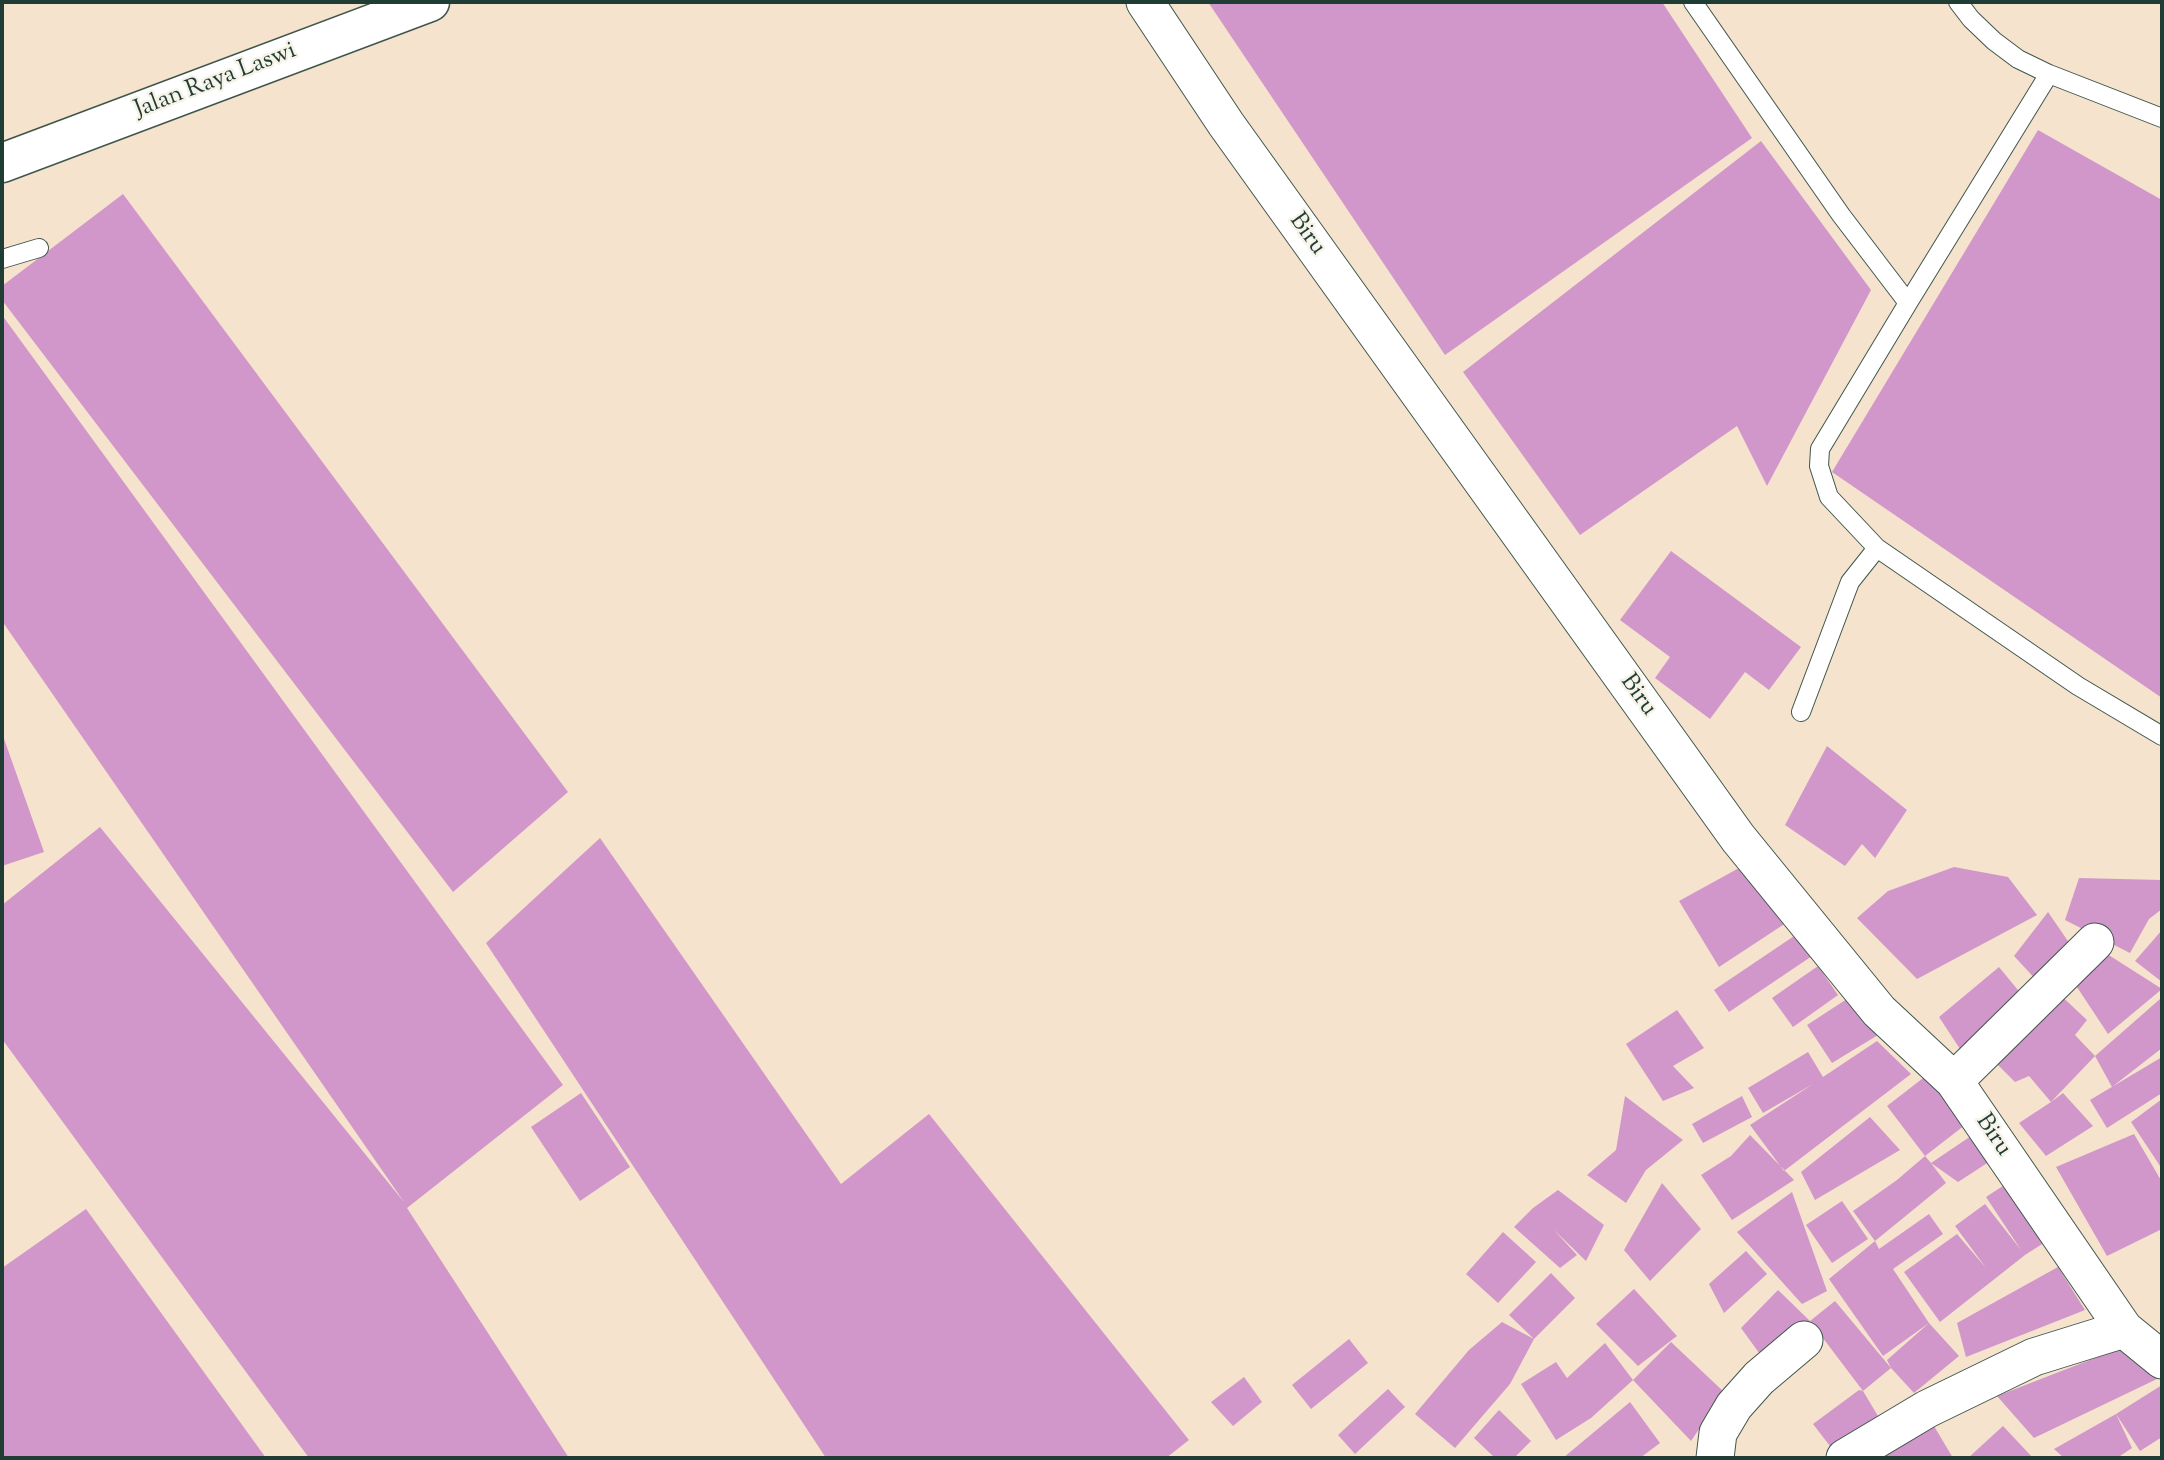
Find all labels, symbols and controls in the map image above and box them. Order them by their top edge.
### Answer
street label: Jalan Raya Laswi [131,38,301,126]
street label: Biru [1281,208,1331,262]
street label: Biru [1612,669,1662,723]
street label: Biru [1968,1109,2016,1163]

